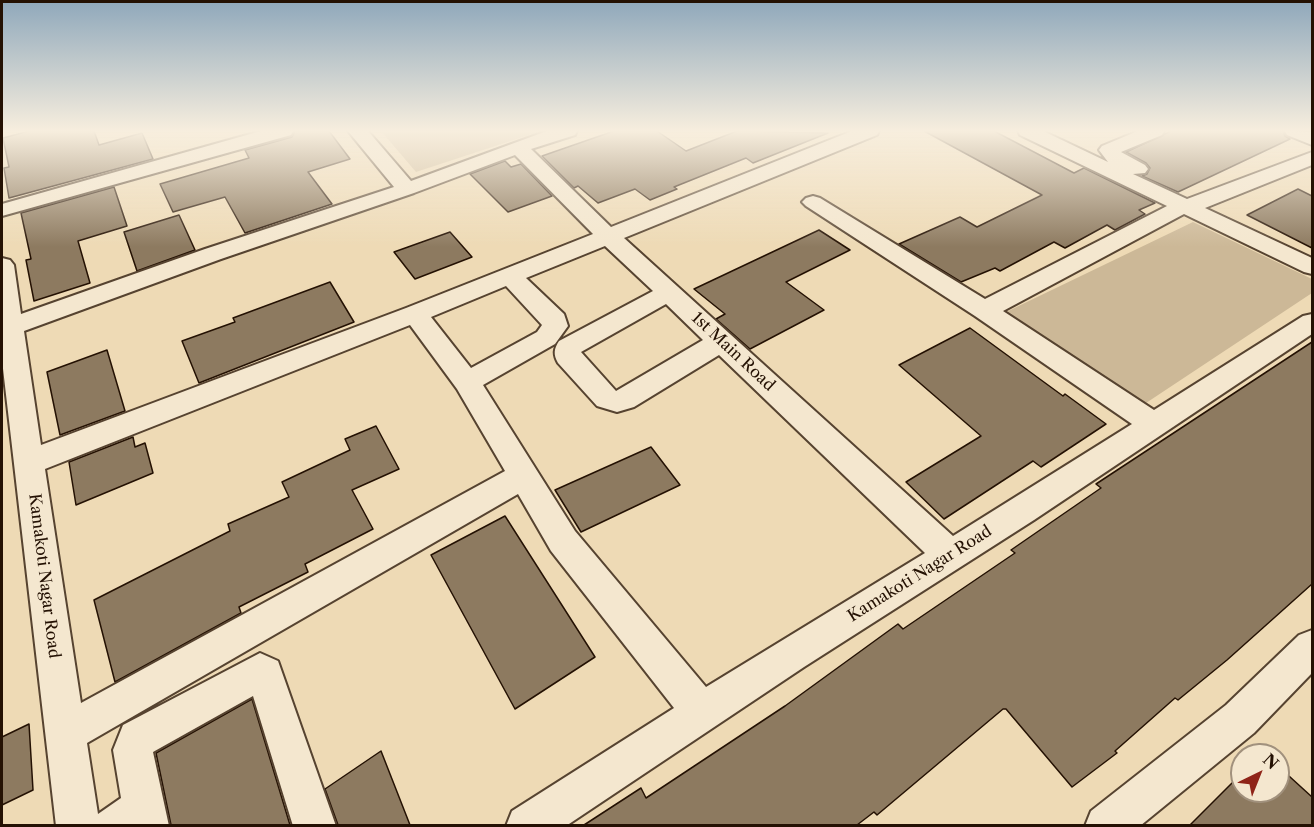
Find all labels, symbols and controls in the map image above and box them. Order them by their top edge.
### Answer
street label: 1st Main Road [687,309,779,395]
street label: Kamakoti Nagar Road [24,492,64,660]
street label: Kamakoti Nagar Road [844,522,996,626]
north arrow [1230,743,1290,803]
text: N [1259,749,1283,773]

